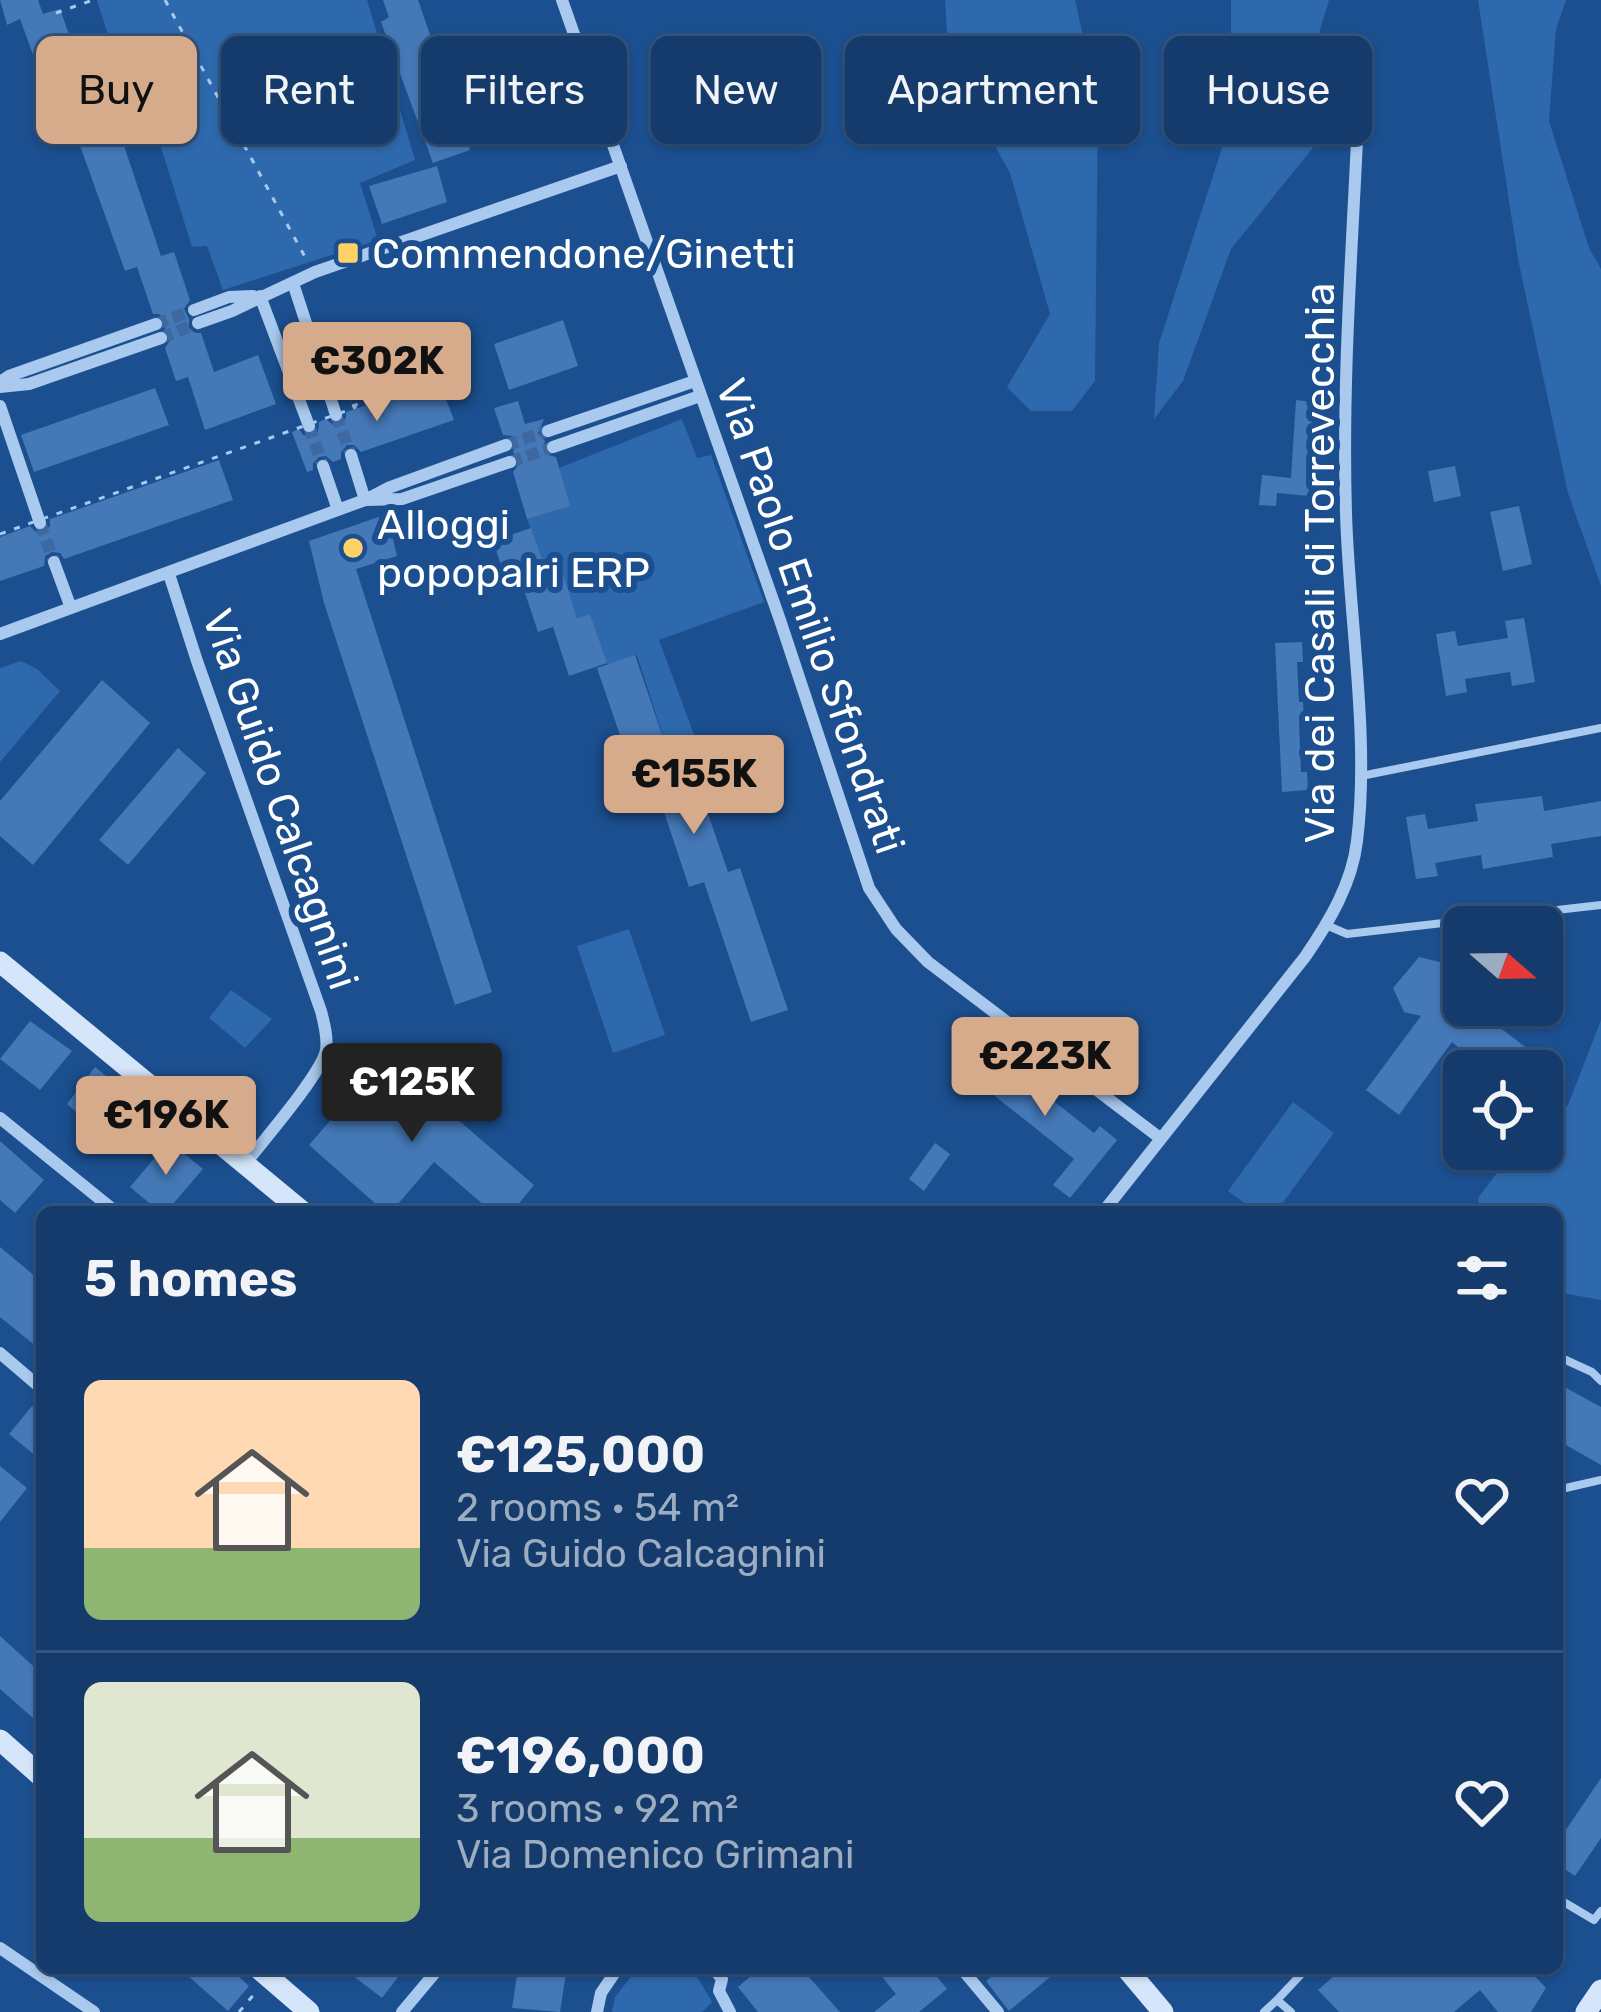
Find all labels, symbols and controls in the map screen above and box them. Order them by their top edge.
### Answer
chip: Buy [36,36,197,144]
chip: Rent [221,36,397,144]
chip: Filters [421,36,627,144]
chip: New [651,36,821,144]
chip: Apartment [845,36,1140,144]
chip: House [1164,36,1372,144]
place label: Commendone/Ginetti [372,229,796,279]
marker: Commendone/Ginetti [335,240,361,266]
street label: Via dei Casali di Torrevecchia [1295,283,1345,843]
pin: €302K [293,322,461,424]
text: €302K [310,338,444,384]
street label: Via Paolo Emilio Sfondrati [705,372,915,860]
place label: Alloggi popopalri ERP [377,500,650,598]
marker: Alloggi popopalri ERP [340,535,366,561]
street label: Via Guido Calcagnini [192,603,369,996]
pin: €155K [610,735,778,837]
text: €155K [631,751,757,797]
north arrow [1443,906,1563,1026]
map controls [1443,906,1563,1170]
pin: €223K [961,1017,1129,1119]
text: €223K [979,1033,1111,1079]
pin: €125K [328,1043,496,1145]
button: locate [1443,1050,1563,1170]
text: €125K [349,1059,475,1105]
pin: €196K [82,1076,250,1178]
text: €196K [103,1092,229,1138]
icon: filters [1449,1245,1515,1311]
text: 5 homes [84,1248,297,1309]
text: €125,000 [456,1424,705,1485]
icon: home [180,1428,324,1572]
icon: heart [1449,1467,1515,1533]
text: 2 rooms · 54 m² [456,1485,739,1531]
text: Via Guido Calcagnini [456,1531,826,1577]
text: €196,000 [456,1725,705,1786]
icon: home [180,1730,324,1874]
icon: heart [1449,1769,1515,1835]
text: 3 rooms · 92 m² [456,1786,738,1832]
text: Via Domenico Grimani [456,1832,854,1878]

